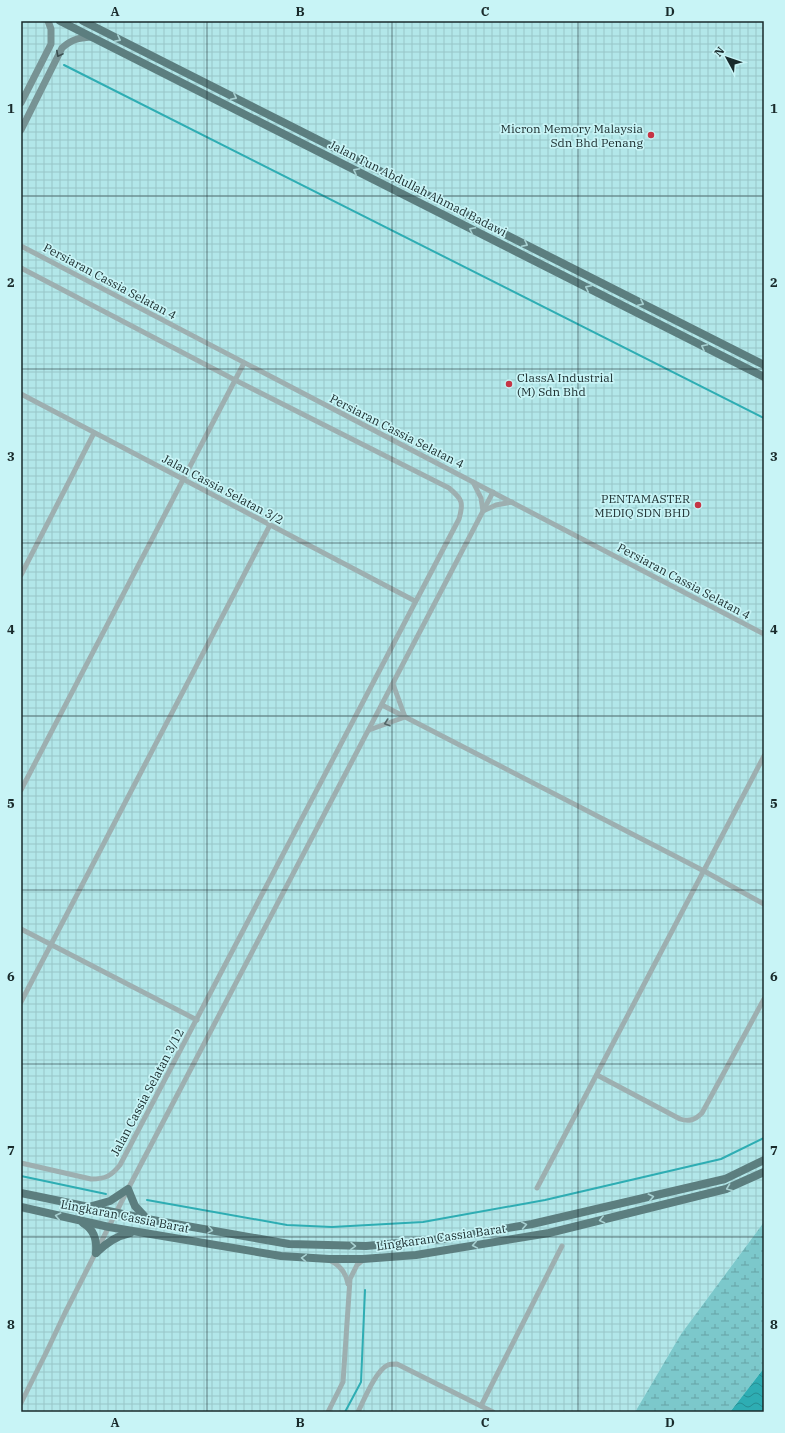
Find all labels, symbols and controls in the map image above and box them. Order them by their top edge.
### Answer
text: A [110,3,120,20]
text: B [295,3,305,20]
text: C [481,3,490,20]
text: D [665,3,675,20]
one-way arrow [113,34,121,41]
north arrow [707,38,747,78]
text: N [711,44,728,59]
one-way arrow [57,50,64,57]
one-way arrow [229,92,237,100]
text: 1 [7,100,15,117]
text: 1 [770,100,778,117]
place label: Micron Memory Malaysia Sdn Bhd Penang [501,121,643,150]
marker: Micron Memory Malaysia Sdn Bhd Penang [646,130,656,140]
street label: Jalan Tun Abdullah Ahmad Badawi [327,137,510,240]
one-way arrow [353,168,361,176]
one-way arrow [469,227,477,234]
one-way arrow [520,239,528,247]
street label: Persiaran Cassia Selatan 4 [41,240,179,322]
text: 2 [7,274,15,291]
text: 2 [770,274,778,291]
one-way arrow [585,286,592,293]
one-way arrow [636,298,644,306]
one-way arrow [701,344,708,352]
place label: ClassA Industrial (M) Sdn Bhd [517,370,614,399]
marker: ClassA Industrial (M) Sdn Bhd [504,379,514,389]
street label: Persiaran Cassia Selatan 4 [327,391,467,471]
text: 3 [7,448,15,465]
text: 3 [770,448,778,465]
street label: Jalan Cassia Selatan 3/2 [160,451,286,527]
place label: PENTAMASTER MEDIQ SDN BHD [594,491,690,520]
marker: PENTAMASTER MEDIQ SDN BHD [693,500,703,510]
street label: Persiaran Cassia Selatan 4 [615,540,753,622]
text: 4 [7,621,15,638]
text: 4 [770,621,778,638]
one-way arrow [383,719,390,727]
text: 5 [7,795,15,812]
text: 5 [770,795,778,812]
text: 6 [7,968,15,985]
text: 6 [770,968,778,985]
street label: Jalan Cassia Selatan 3/12 [107,1026,187,1158]
text: 7 [7,1142,15,1159]
text: 7 [770,1142,778,1159]
one-way arrow [725,1183,732,1192]
one-way arrow [647,1193,654,1201]
street label: Lingkaran Cassia Barat [59,1196,191,1236]
one-way arrow [54,1212,61,1220]
one-way arrow [599,1215,606,1223]
street label: Lingkaran Cassia Barat [375,1220,507,1254]
one-way arrow [521,1221,527,1230]
one-way arrow [207,1225,214,1234]
one-way arrow [472,1240,478,1249]
one-way arrow [350,1241,356,1250]
one-way arrow [301,1253,307,1262]
text: 8 [7,1316,15,1333]
text: 8 [770,1316,778,1333]
text: A [110,1414,120,1431]
text: B [295,1414,305,1431]
text: C [481,1414,490,1431]
text: D [665,1414,675,1431]

